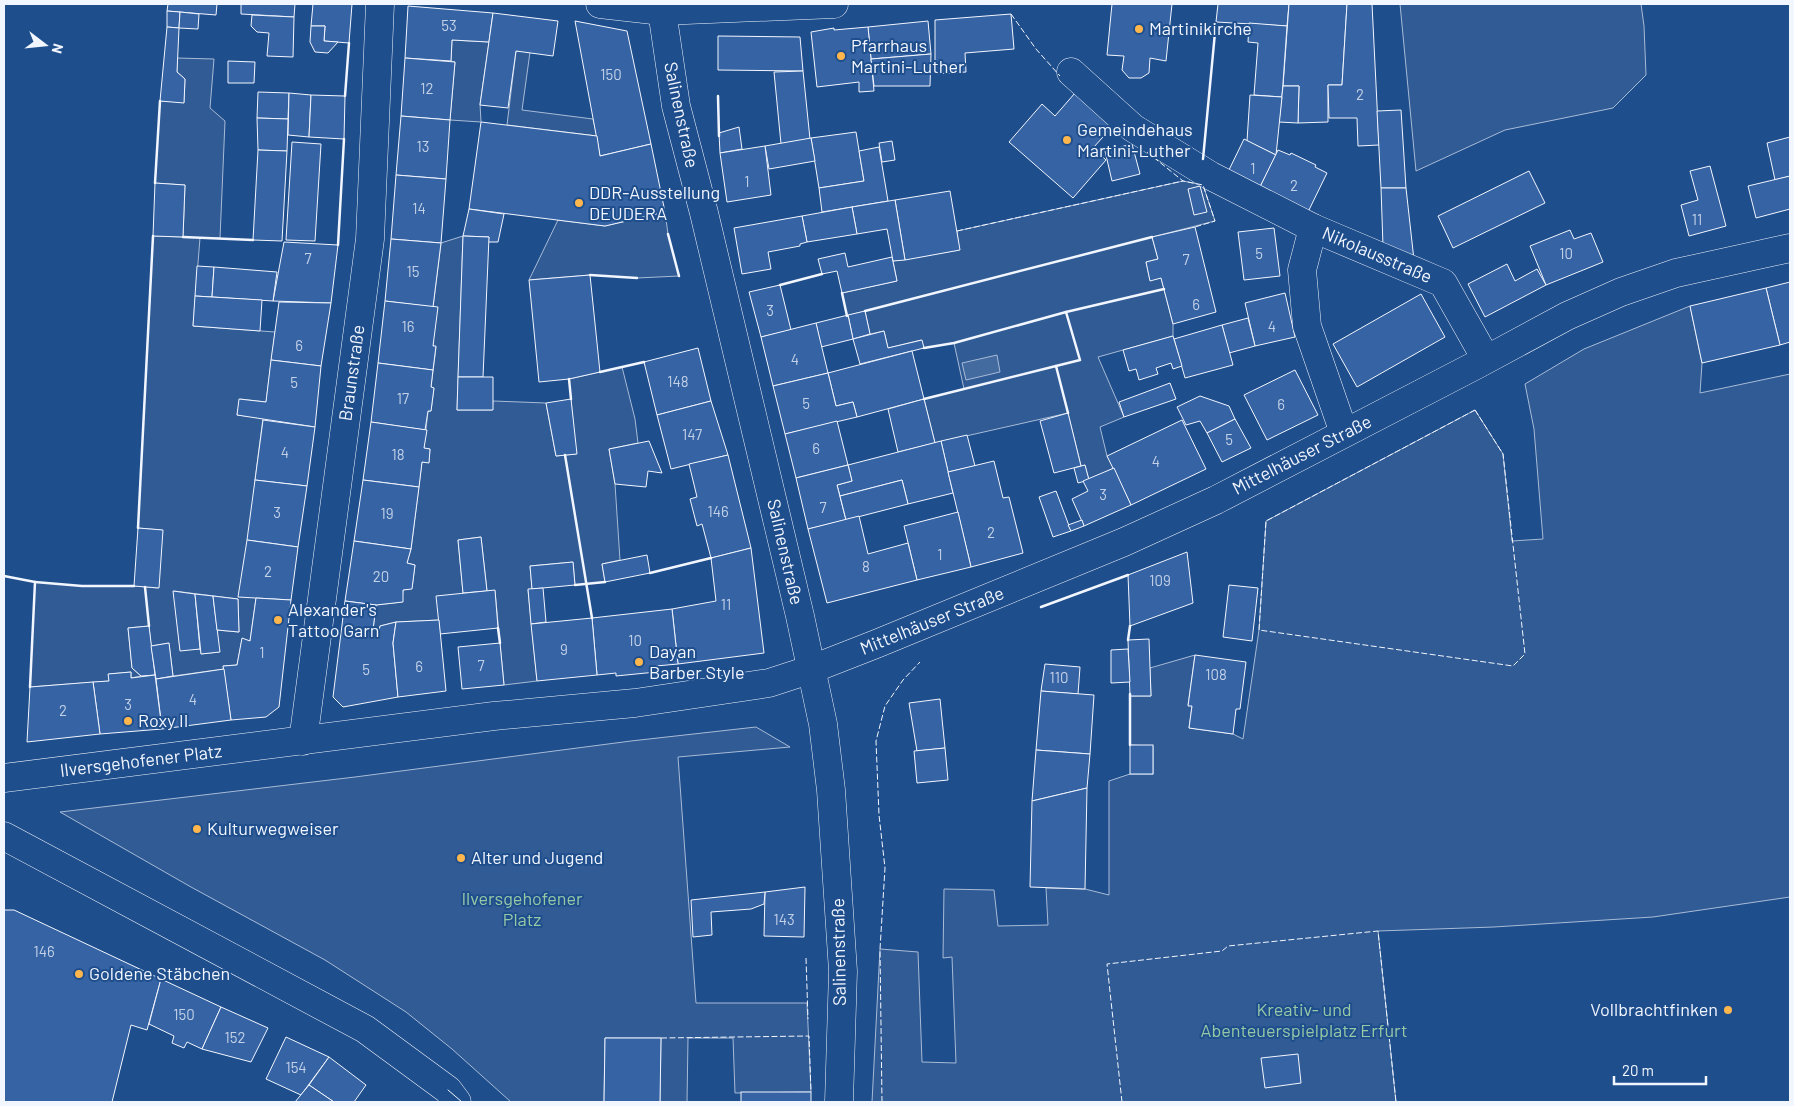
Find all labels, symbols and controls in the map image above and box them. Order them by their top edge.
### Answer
house number: 53 [441,16,457,34]
place label: Martinikirche [1149,17,1252,39]
north arrow [20,20,70,70]
marker: Martinikirche [1133,23,1145,35]
place label: Pfarrhaus Martini-Luther [851,34,965,77]
text: N [49,42,67,56]
marker: Pfarrhaus Martini-Luther [835,50,847,62]
street label: Salinenstraße [660,60,704,170]
house number: 150 [600,65,622,83]
house number: 12 [420,79,434,97]
house number: 2 [1356,85,1364,103]
place label: Gemeindehaus Martini-Luther [1077,118,1193,161]
marker: Gemeindehaus Martini-Luther [1061,134,1073,146]
house number: 13 [417,137,429,155]
house number: 1 [1250,159,1256,177]
house number: 1 [744,172,750,190]
house number: 2 [1290,176,1298,194]
place label: DDR-Ausstellung DEUDERA [589,181,720,224]
marker: DDR-Ausstellung DEUDERA [573,197,585,209]
house number: 14 [412,199,426,217]
house number: 11 [1692,210,1702,228]
street label: Nikolausstraße [1319,221,1436,287]
house number: 5 [1255,244,1263,262]
house number: 10 [1559,244,1573,262]
house number: 7 [304,249,312,267]
house number: 7 [1182,250,1190,268]
house number: 15 [407,262,419,280]
house number: 6 [1192,295,1200,313]
house number: 3 [766,301,774,319]
house number: 16 [402,317,414,335]
house number: 4 [1268,317,1276,335]
street label: Braunstraße [333,323,369,422]
house number: 6 [295,336,303,354]
house number: 4 [791,350,799,368]
house number: 148 [667,372,689,390]
house number: 5 [290,373,298,391]
house number: 17 [397,389,409,407]
house number: 5 [802,394,810,412]
house number: 6 [1277,395,1285,413]
street label: Mittelhäuser Straße [1228,409,1375,499]
house number: 147 [682,425,702,443]
house number: 5 [1225,430,1233,448]
house number: 6 [812,439,820,457]
house number: 4 [281,443,289,461]
house number: 18 [391,445,405,463]
house number: 4 [1152,452,1160,470]
house number: 3 [1099,485,1107,503]
street label: Salinenstraße [763,497,809,607]
house number: 7 [819,498,827,516]
house number: 146 [707,502,729,520]
house number: 3 [273,503,281,521]
house number: 19 [380,504,394,522]
house number: 2 [987,523,995,541]
house number: 1 [937,545,943,563]
house number: 8 [862,557,870,575]
house number: 2 [264,562,272,580]
house number: 20 [373,567,389,585]
house number: 109 [1149,571,1171,589]
street label: Mittelhäuser Straße [856,581,1007,659]
house number: 11 [721,595,731,613]
place label: Alexander's Tattoo Garn [288,598,380,641]
marker: Alexander's Tattoo Garn [272,614,284,626]
house number: 10 [628,631,642,649]
house number: 9 [560,640,568,658]
place label: Dayan Barber Style [649,640,745,683]
house number: 1 [259,643,265,661]
house number: 7 [477,656,485,674]
marker: Dayan Barber Style [633,656,645,668]
house number: 6 [415,657,423,675]
house number: 5 [362,660,370,678]
house number: 108 [1205,665,1227,683]
house number: 110 [1049,668,1069,686]
house number: 4 [189,690,197,708]
house number: 3 [124,695,132,713]
house number: 2 [59,701,67,719]
place label: Roxy II [138,709,188,731]
marker: Roxy II [122,715,134,727]
street label: Ilversgehofener Platz [59,739,223,781]
place label: Kulturwegweiser [207,817,339,839]
marker: Kulturwegweiser [191,823,203,835]
place label: Alter und Jugend [471,846,603,868]
marker: Alter und Jugend [455,852,467,864]
park label: Ilversgehofener Platz [461,887,583,930]
street label: Salinenstraße [826,898,850,1006]
house number: 143 [773,910,795,928]
house number: 146 [33,942,55,960]
place label: Goldene Stäbchen [89,962,230,984]
marker: Goldene Stäbchen [73,968,85,980]
park label: Kreativ- und Abenteuerspielplatz Erfurt [1201,998,1407,1041]
place label: Vollbrachtfinken [1590,998,1718,1020]
marker: Vollbrachtfinken [1722,1004,1734,1016]
house number: 150 [173,1005,195,1023]
house number: 152 [224,1028,246,1046]
scale bar [1614,1054,1706,1086]
house number: 154 [285,1058,307,1076]
text: 20 m [1622,1061,1654,1079]

